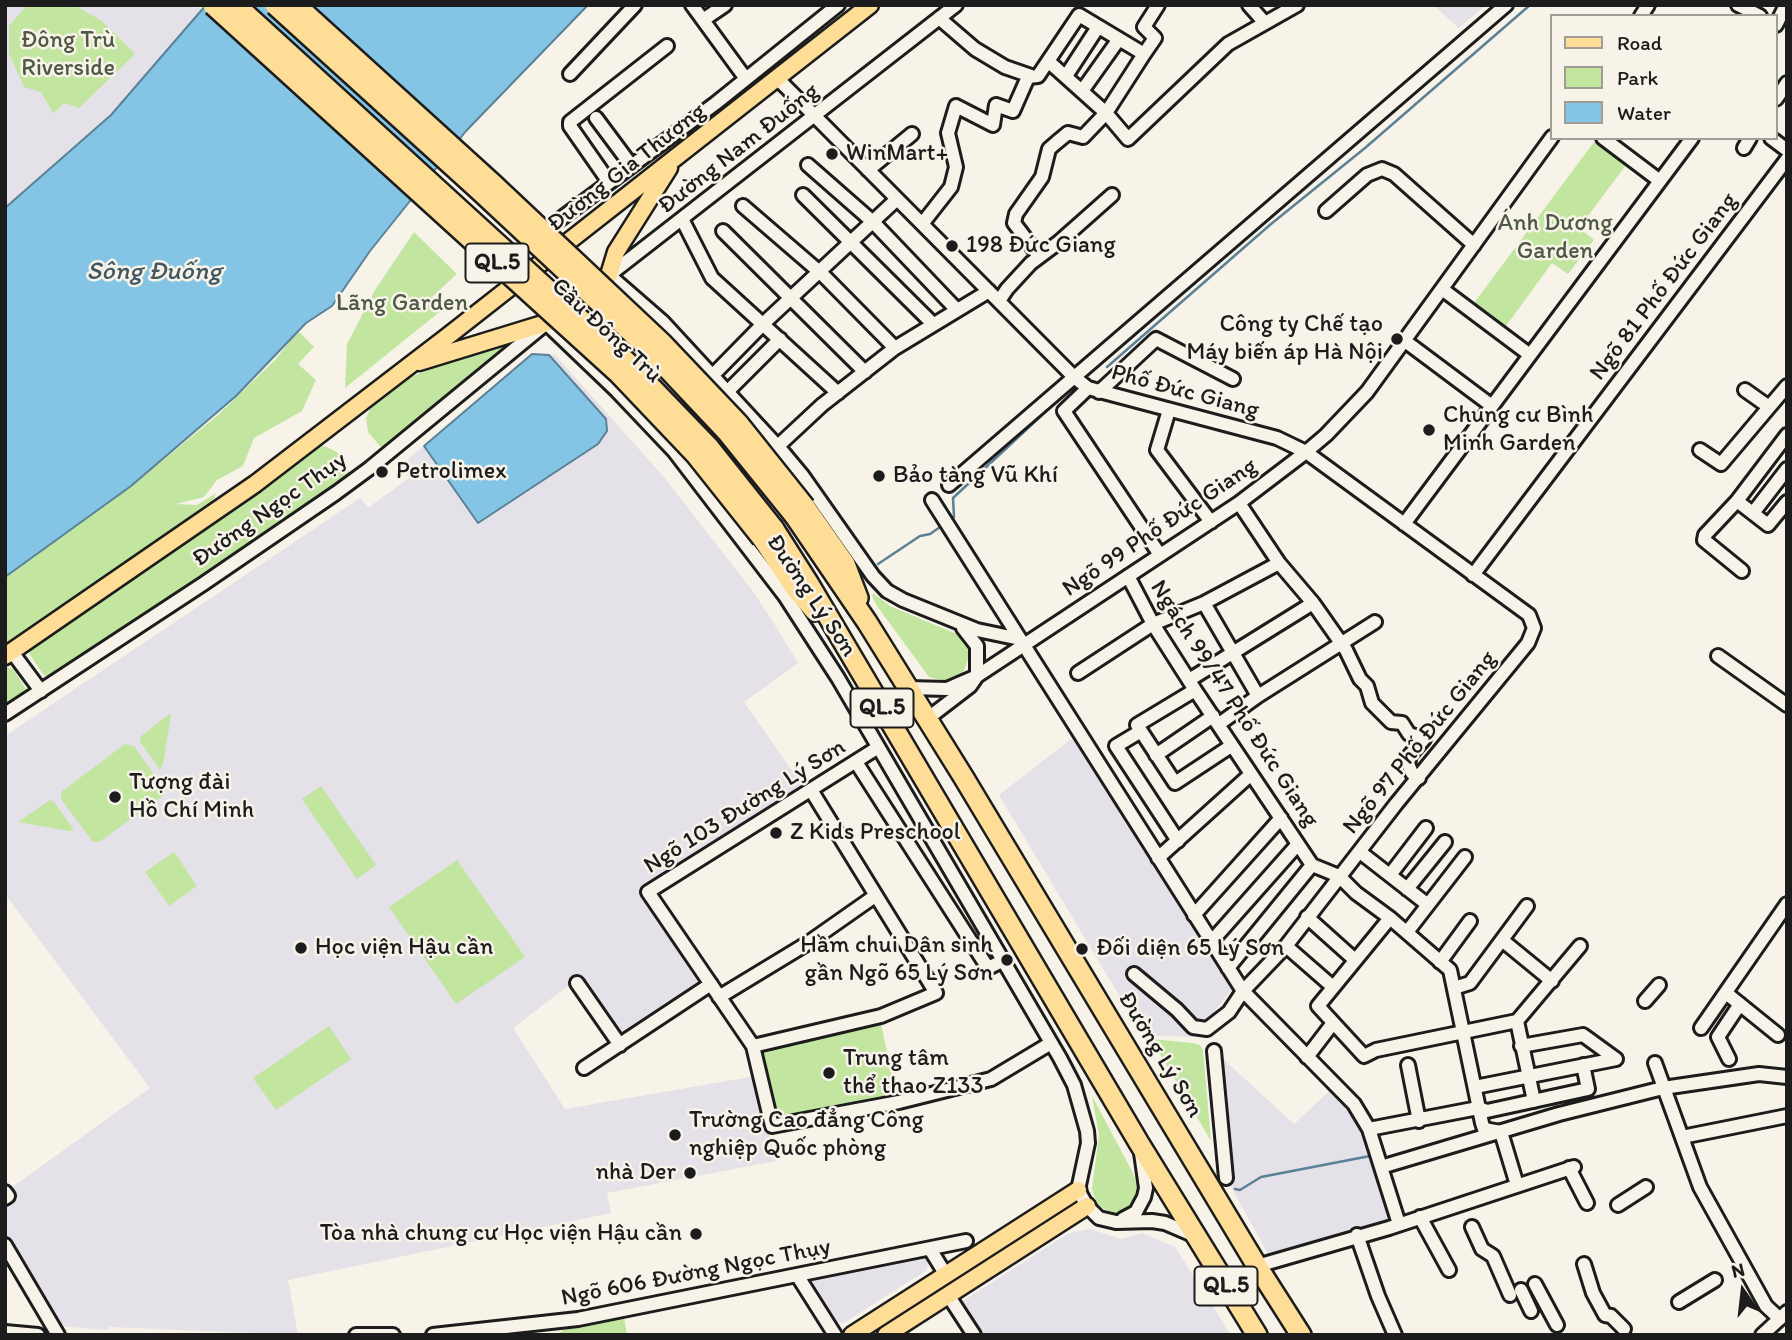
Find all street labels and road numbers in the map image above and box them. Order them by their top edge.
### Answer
street label: Đường Nam Đuống [653,77,825,221]
street label: Đường Gia Thượng [542,97,712,239]
street label: Ngõ 81 Phố Đức Giang [1584,187,1744,387]
road number: QL.5 [466,244,528,282]
street label: Cầu Đông Trù [545,272,667,390]
street label: Phố Đức Giang [1108,358,1262,426]
street label: Đường Ngọc Thụy [187,446,353,574]
street label: Ngõ 99 Phố Đức Giang [1057,452,1263,604]
street label: Đường Lý Sơn [759,529,863,663]
street label: Ngách 99/47 Phố Đức Giang [1143,575,1325,833]
street label: Ngõ 97 Phố Đức Giang [1337,645,1503,841]
road number: QL.5 [850,688,914,728]
street label: Ngõ 103 Đường Lý Sơn [639,733,851,881]
street label: Đường Lý Sơn [1111,987,1209,1123]
street label: Ngõ 606 Đường Ngọc Thụy [559,1233,833,1313]
road number: QL.5 [1194,1266,1258,1306]

